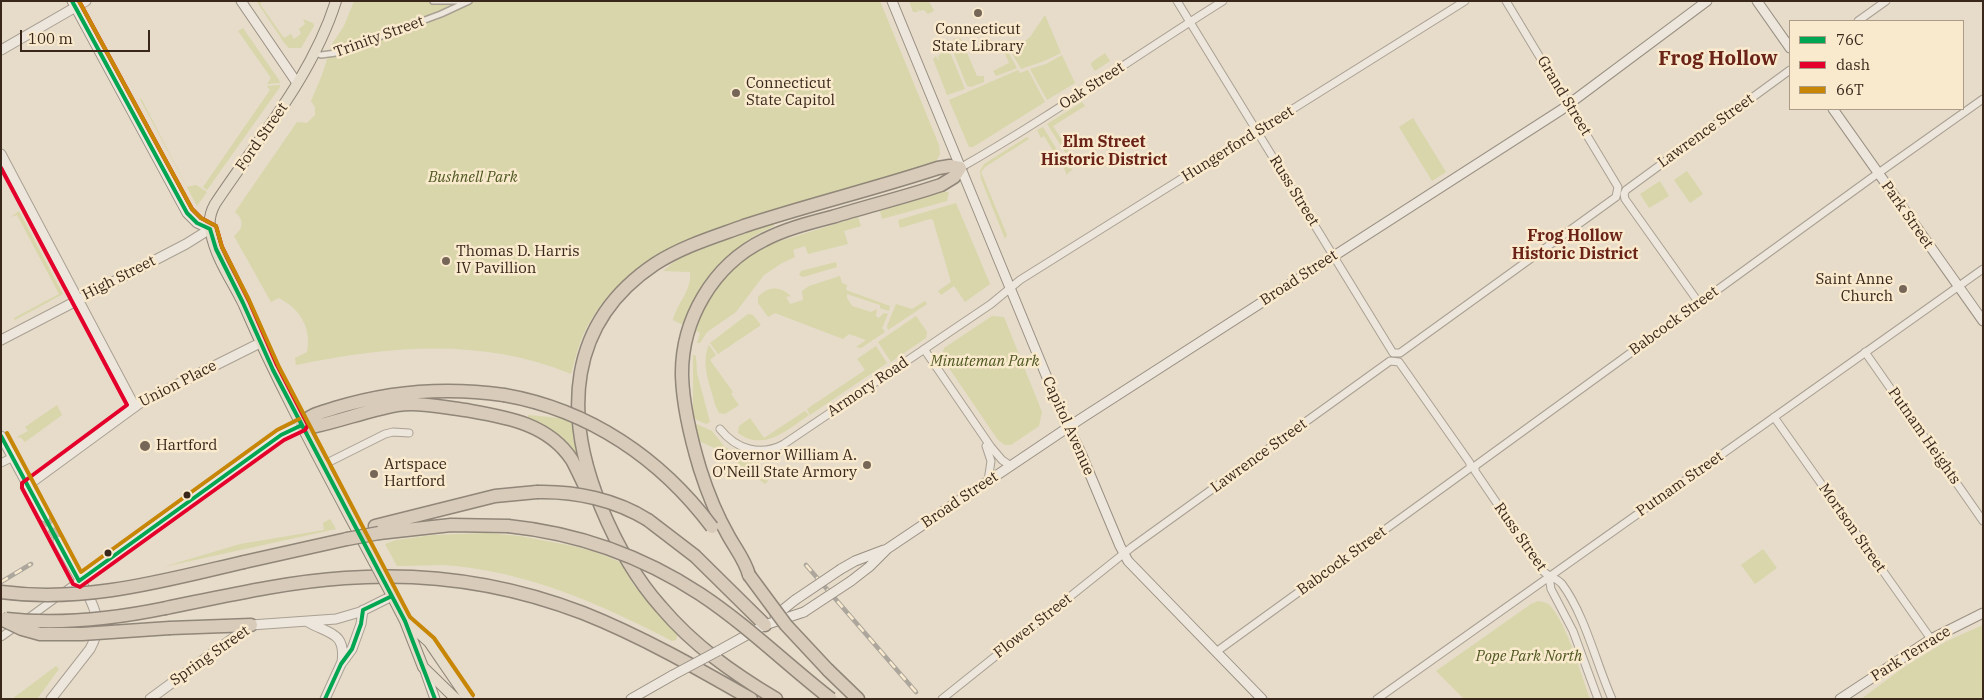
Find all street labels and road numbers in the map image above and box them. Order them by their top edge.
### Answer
street label: Trinity Street [332,12,426,62]
street label: Grand Street [1533,53,1595,139]
street label: Oak Street [1056,58,1128,114]
street label: Lawrence Street [1655,90,1757,172]
street label: Ford Street [232,100,292,174]
street label: Hungerford Street [1179,102,1297,186]
street label: Russ Street [1265,153,1323,229]
street label: Park Street [1877,178,1937,252]
street label: Broad Street [1257,246,1341,310]
street label: High Street [79,252,159,304]
street label: Babcock Street [1626,283,1722,359]
street label: Armory Road [824,353,912,421]
street label: Union Place [136,357,220,411]
street label: Capitol Avenue [1038,374,1098,478]
street label: Putnam Heights [1884,384,1964,488]
street label: Lawrence Street [1208,415,1310,497]
street label: Putnam Street [1633,447,1727,521]
street label: Broad Street [918,468,1002,532]
street label: Mortson Street [1815,480,1889,576]
street label: Russ Street [1490,499,1550,575]
street label: Babcock Street [1294,523,1390,599]
street label: Flower Street [990,590,1076,662]
street label: Spring Street [167,622,253,690]
street label: Park Terrace [1868,622,1954,686]

